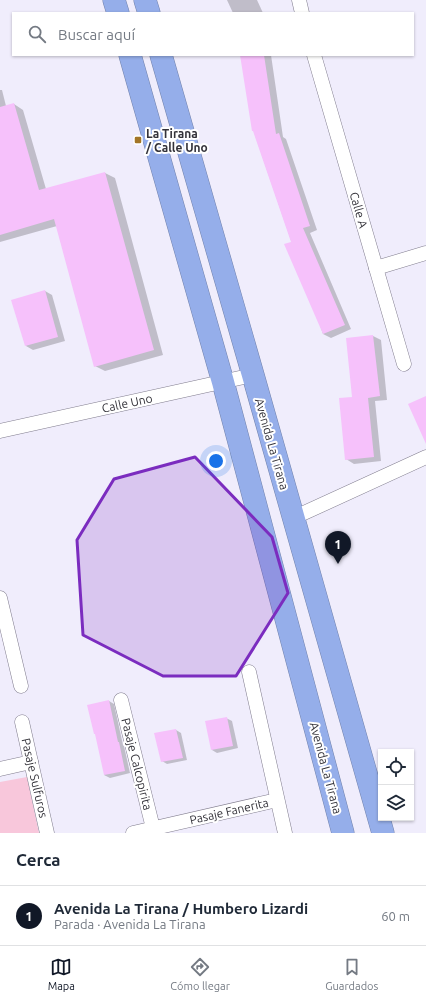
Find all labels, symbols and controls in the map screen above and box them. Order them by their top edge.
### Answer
search box [12,12,414,56]
icon: search [26,23,48,45]
text: Buscar aquí [58,26,135,43]
place label: La Tirana / Calle Uno [145,127,208,154]
marker: La Tirana / Calle Uno [133,135,143,145]
street label: Calle A [348,190,370,230]
street label: Calle Uno [101,391,153,415]
street label: Avenida La Tirana [253,397,291,491]
your location [206,451,226,471]
pin: 1 [325,531,351,564]
street label: Pasaje Calcopirita [119,717,155,811]
street label: Avenida La Tirana [308,721,344,815]
street label: Pasaje Sulfuros [20,737,50,819]
map controls [378,749,414,821]
button: locate [378,749,414,785]
button: layers [378,785,414,821]
street label: Pasaje Fanerita [188,796,270,826]
text: Cerca [16,850,61,869]
text: Avenida La Tirana / Humbero Lizardi [54,900,308,917]
text: 1 [25,909,33,923]
text: 60 m [381,909,410,923]
text: Parada · Avenida La Tirana [54,917,206,931]
tab: Mapa [48,956,75,992]
tab: Cómo llegar [170,956,230,992]
tab: Guardados [325,956,378,992]

